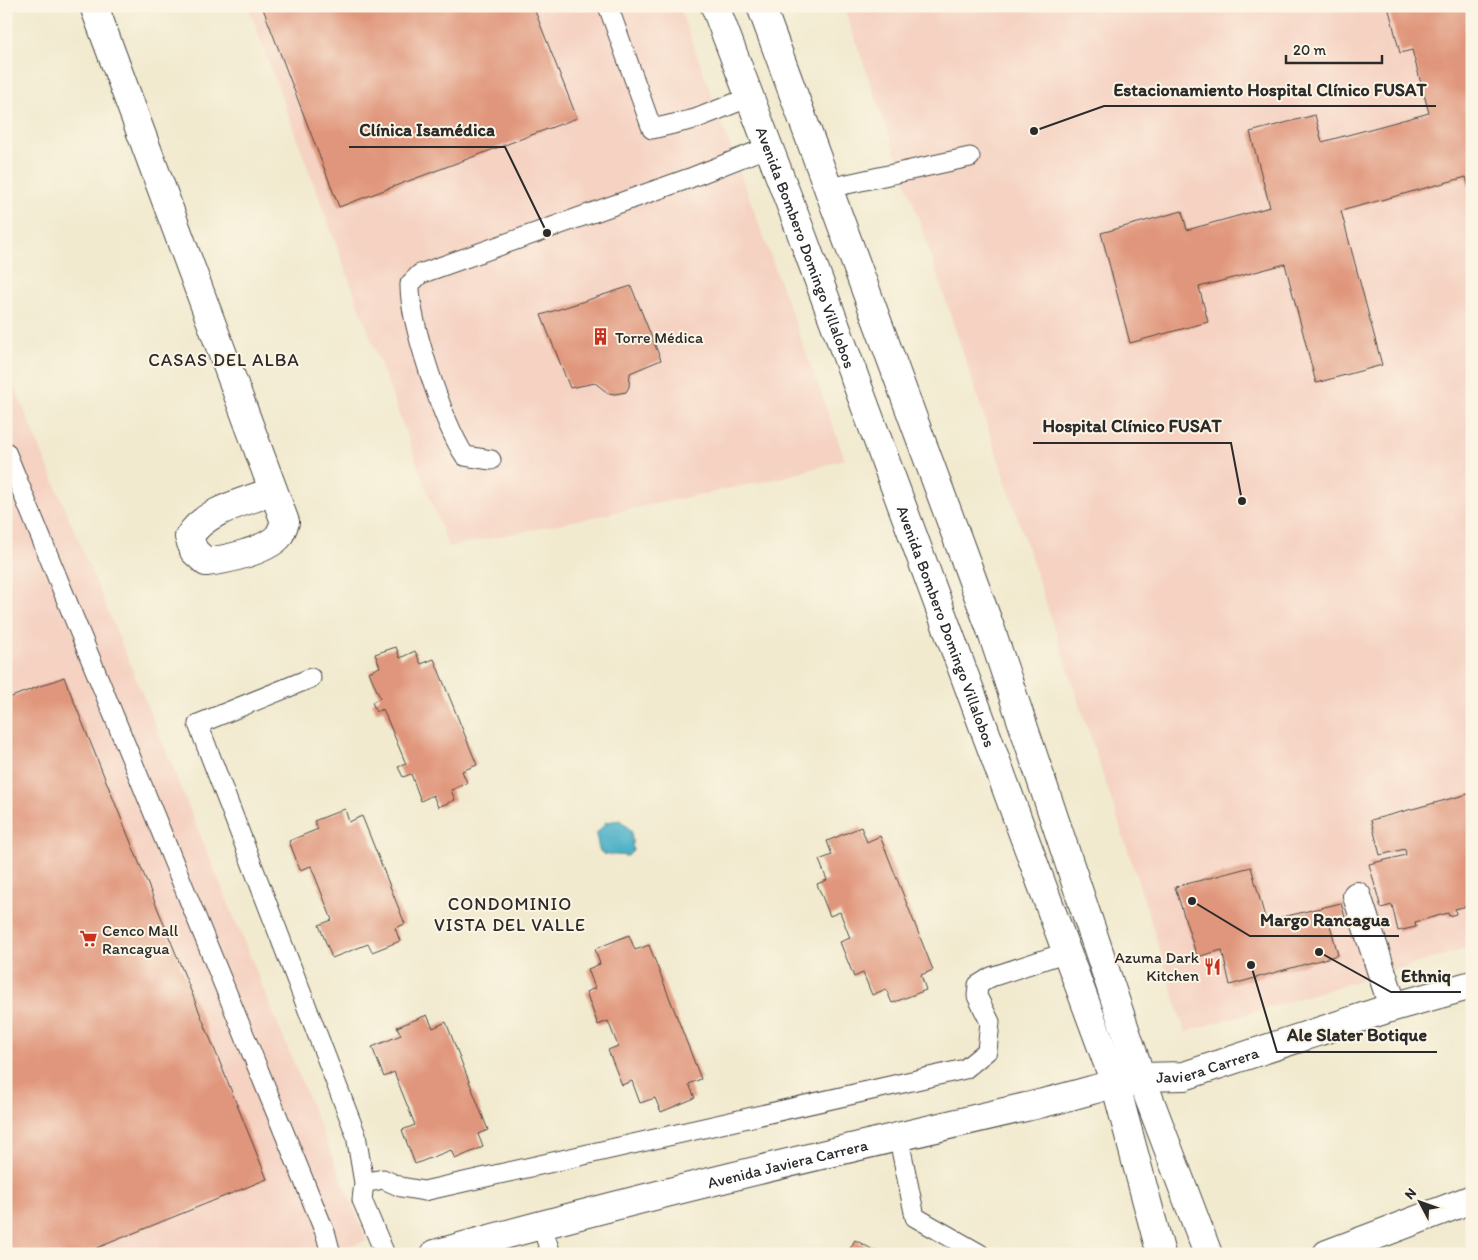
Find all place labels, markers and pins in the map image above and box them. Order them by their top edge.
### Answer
callout: Estacionamiento Hospital Clínico FUSAT [1104,73,1436,106]
callout: Clínica Isamédica [349,114,505,147]
building icon: Torre Médica [591,327,611,347]
place label: Torre Médica [615,328,704,347]
callout: Hospital Clínico FUSAT [1033,410,1231,443]
callout: Margo Rancagua [1250,903,1399,936]
place label: Cenco Mall Rancagua [102,921,179,958]
supermarket icon: Cenco Mall Rancagua [78,929,98,949]
place label: Azuma Dark Kitchen [1115,948,1200,985]
restaurant icon: Azuma Dark Kitchen [1203,956,1223,976]
callout: Ethniq [1391,959,1461,992]
callout: Ale Slater Botique [1277,1019,1437,1052]

